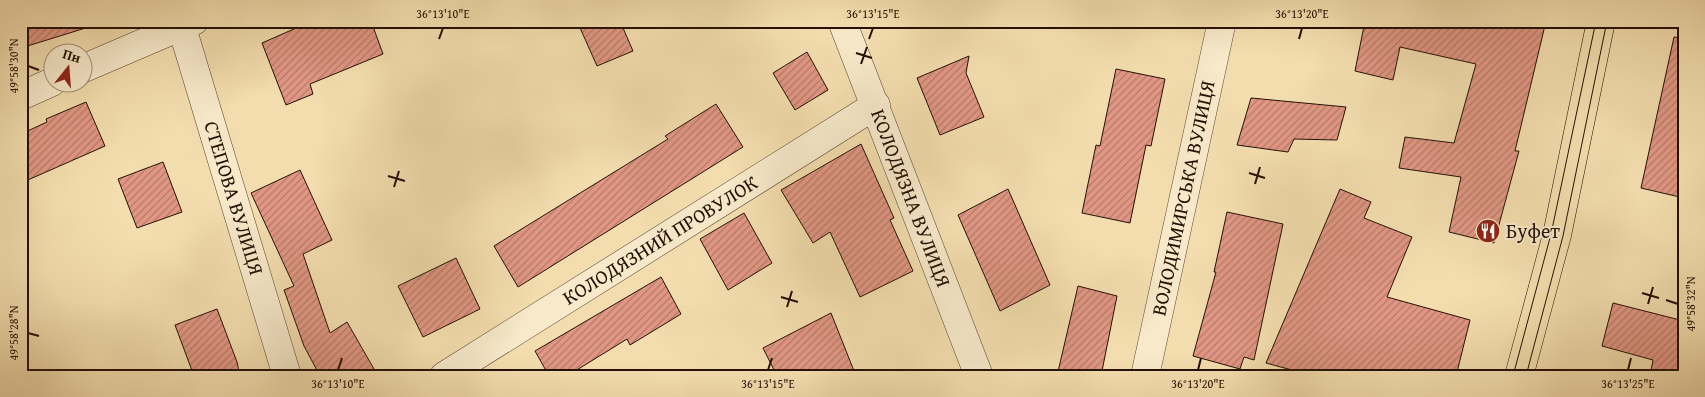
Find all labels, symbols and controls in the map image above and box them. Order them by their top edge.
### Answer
text: 36°13'10"E [416,5,470,22]
text: 36°13'15"E [846,5,900,22]
text: 36°13'20"E [1275,5,1329,22]
text: 49°58'30"N [5,38,22,94]
north arrow [42,42,92,92]
text: Пн [60,43,84,68]
street label: ВОЛОДИМИРСЬКА ВУЛИЦЯ [1143,77,1222,318]
street label: КОЛОДЯЗНА ВУЛИЦЯ [864,105,959,291]
street label: СТЕПОВА ВУЛИЦЯ [197,117,272,279]
street label: КОЛОДЯЗНИЙ ПРОВУЛОК [557,167,764,312]
place label: Буфет [1506,216,1560,245]
restaurant icon: Буфет [1475,218,1501,244]
text: 49°58'32"N [1682,276,1699,332]
text: 49°58'28"N [5,305,22,361]
text: 36°13'10"E [311,375,365,392]
text: 36°13'15"E [741,375,795,392]
text: 36°13'20"E [1171,375,1225,392]
text: 36°13'25"E [1601,375,1655,392]

